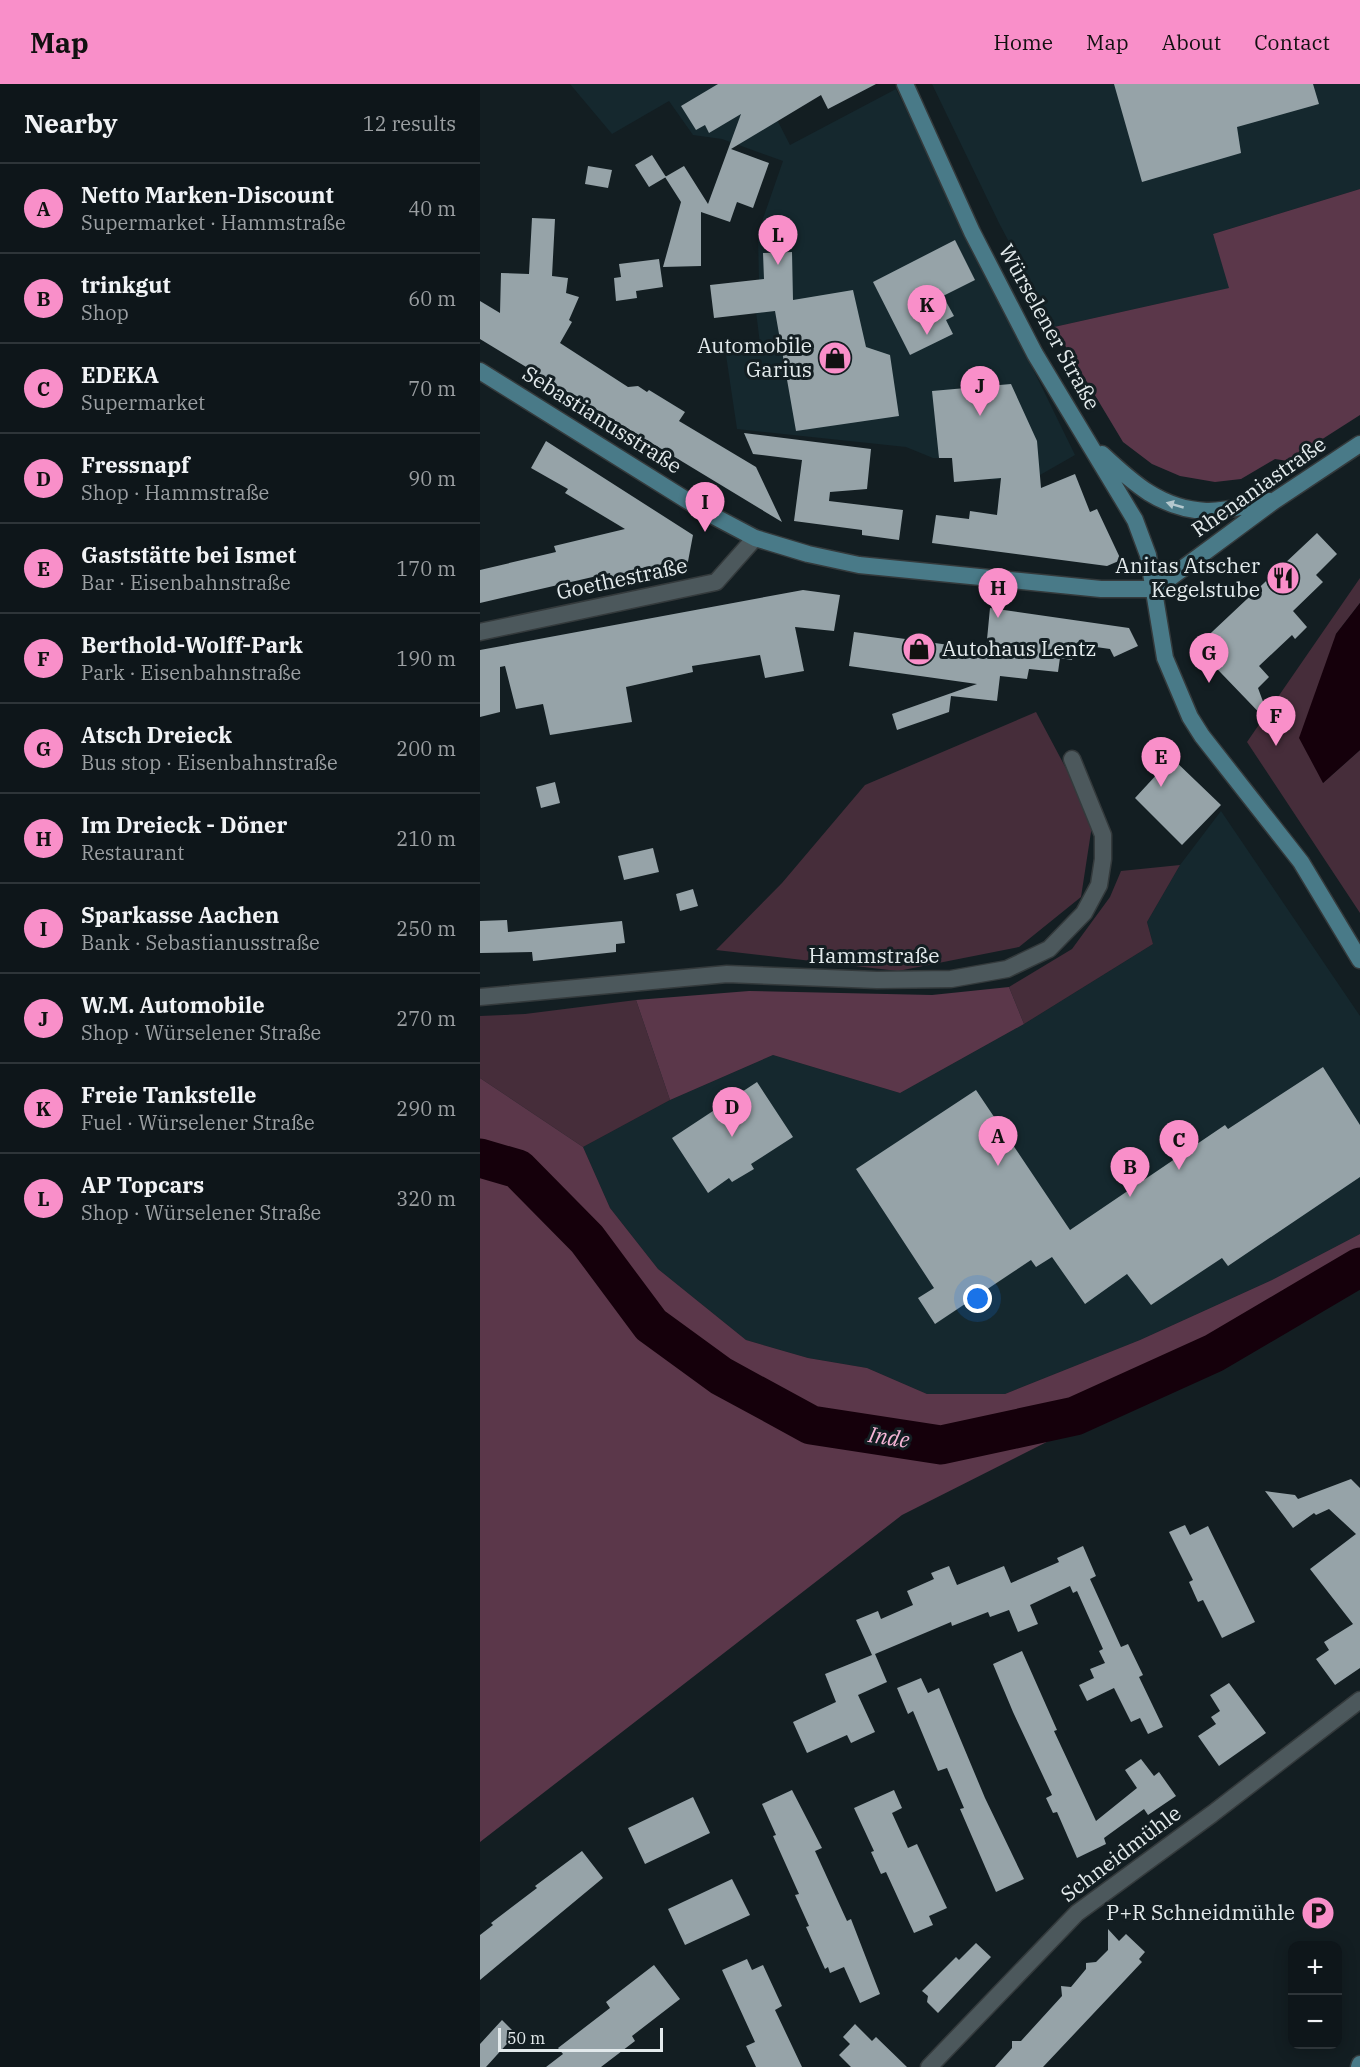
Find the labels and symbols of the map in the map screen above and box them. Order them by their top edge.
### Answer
pin: L [758,216,798,265]
street label: Würselener Straße [993,239,1107,414]
pin: K [908,286,946,335]
place label: Automobile Garius [697,331,812,383]
shop icon: Automobile Garius [817,340,853,376]
street label: Sebastianusstraße [518,359,688,480]
pin: J [960,366,1000,416]
street label: Rhenaniastraße [1186,429,1331,543]
pin: I [686,482,724,532]
one-way arrow [1166,500,1184,509]
street label: Goethestraße [554,550,690,606]
place label: Anitas Atscher Kegelstube [1115,551,1261,603]
restaurant icon: Anitas Atscher Kegelstube [1265,560,1301,596]
pin: H [978,568,1018,618]
shop icon: Autohaus Lentz [901,631,937,667]
place label: Autohaus Lentz [942,634,1096,662]
pin: G [1190,634,1228,683]
pin: F [1256,696,1296,746]
pin: E [1142,738,1180,787]
street label: Hammstraße [808,941,940,969]
pin: D [712,1088,752,1137]
pin: A [978,1116,1018,1166]
pin: C [1160,1120,1198,1170]
pin: B [1110,1148,1150,1197]
your location [963,1284,992,1313]
water label: Inde [866,1419,912,1454]
street label: Schneidmühle [1054,1799,1186,1908]
parking icon: P+R Schneidmühle [1300,1895,1336,1931]
place label: P+R Schneidmühle [1106,1898,1295,1926]
scale bar [498,2025,663,2052]

